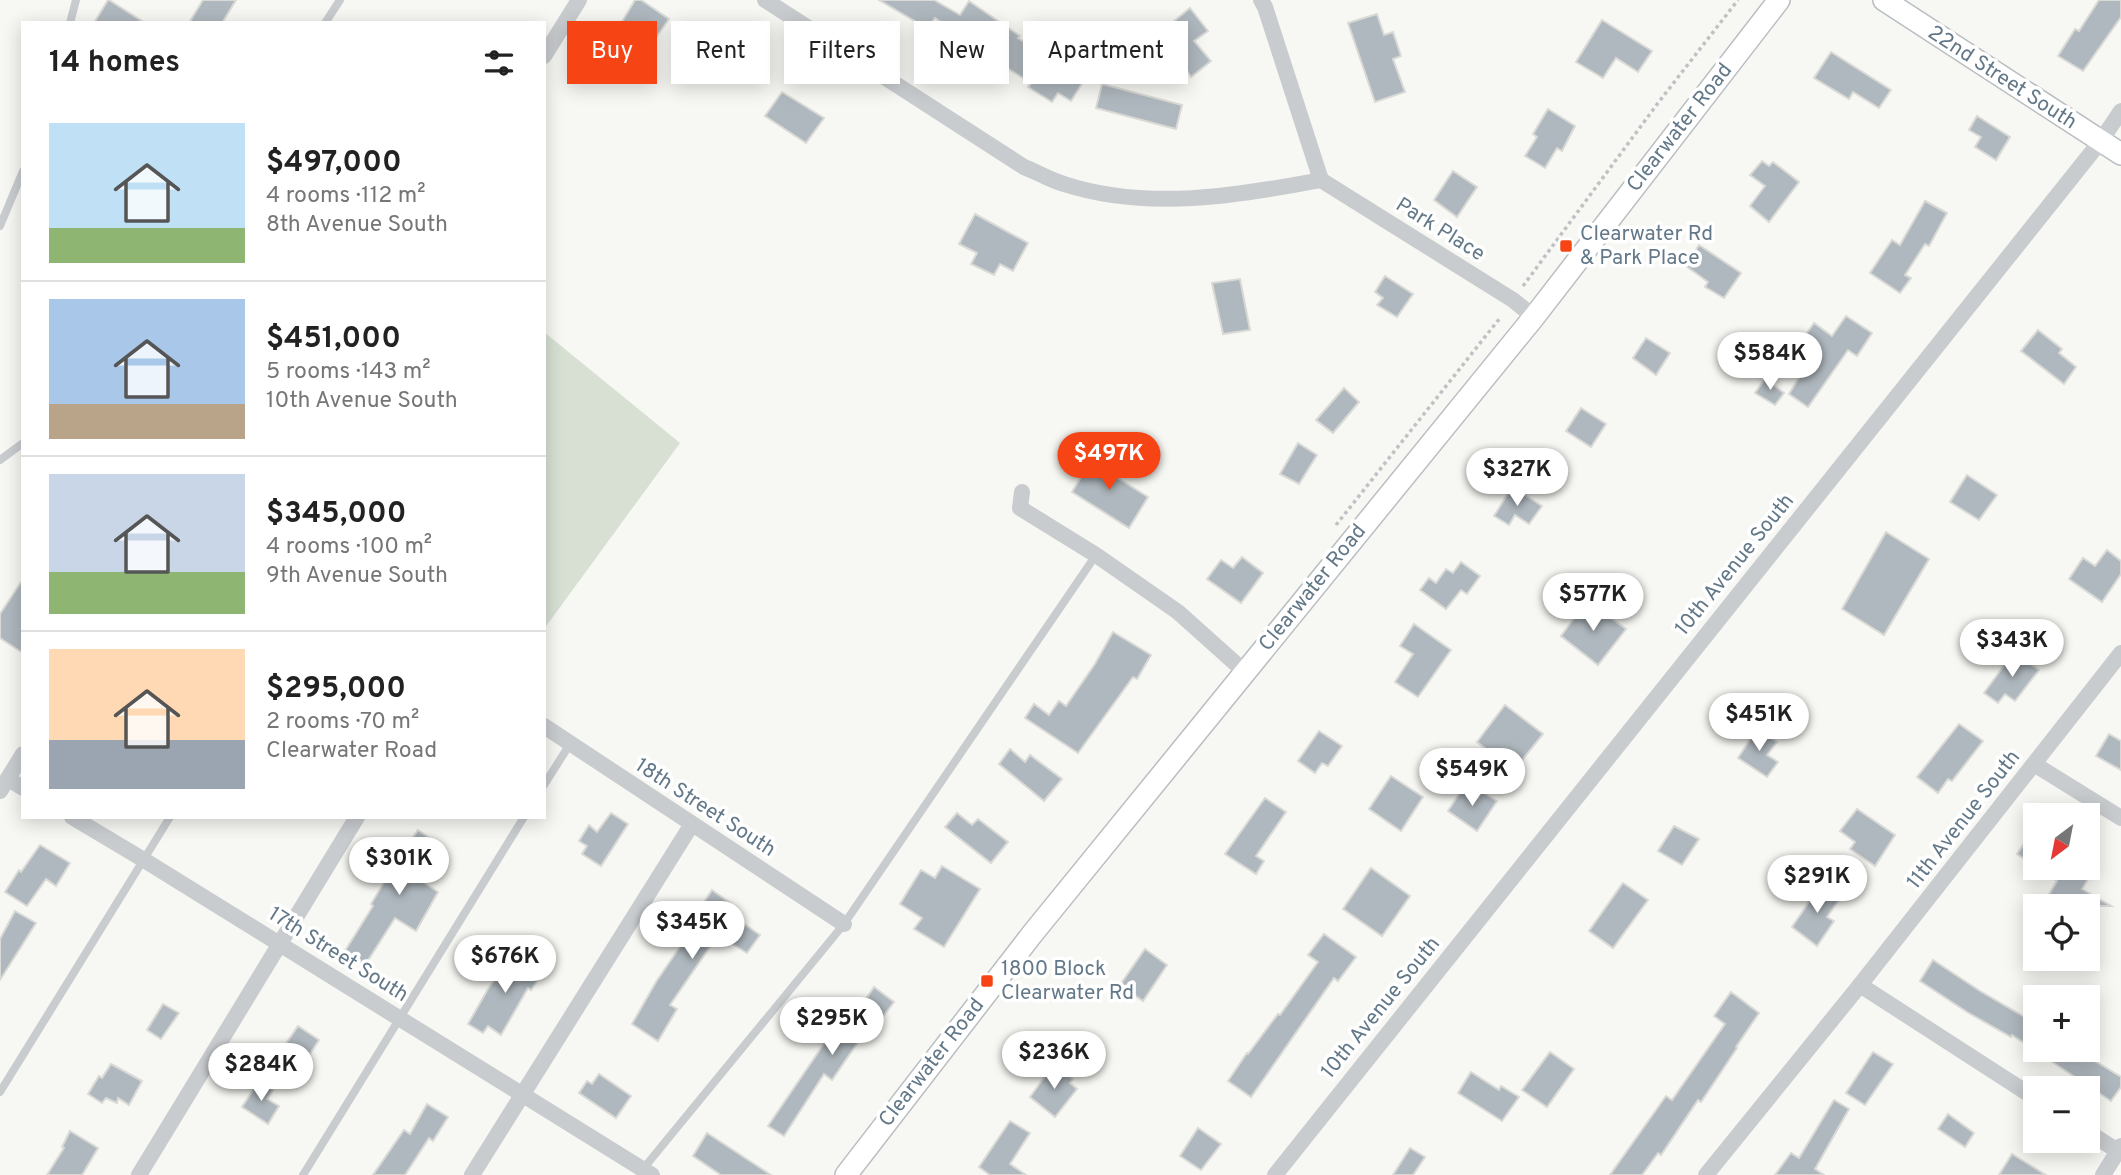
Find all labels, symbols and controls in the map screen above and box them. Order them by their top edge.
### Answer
street label: 22nd Street South [1922,20,2082,136]
chip: Buy [567,21,657,84]
chip: Rent [671,21,770,84]
chip: Filters [784,21,900,84]
chip: New [914,21,1009,84]
chip: Apartment [1023,21,1188,84]
icon: filters [480,44,518,82]
text: 14 homes [49,45,180,82]
street label: Clearwater Road [1621,58,1739,198]
text: $497,000 [266,145,402,182]
icon: home [105,151,189,235]
text: 4 rooms · 112 m² [266,182,426,211]
street label: Park Place [1390,192,1490,268]
text: 8th Avenue South [266,211,448,240]
place label: Clearwater Rd & Park Place [1580,221,1713,272]
marker: Clearwater Rd & Park Place [1558,238,1574,254]
text: $451,000 [266,321,401,358]
icon: home [105,327,189,411]
pin: $584K [1721,332,1819,392]
text: $584K [1733,340,1807,369]
text: 5 rooms · 143 m² [266,358,431,387]
text: 10th Avenue South [266,387,458,416]
pin: $497K [1060,433,1158,492]
text: $497K [1074,440,1144,469]
pin: $327K [1468,448,1566,508]
text: $327K [1482,456,1552,485]
street label: 10th Avenue South [1669,489,1801,641]
text: $345,000 [266,496,407,533]
icon: home [105,502,189,586]
street label: Clearwater Road [1253,519,1373,657]
text: 4 rooms · 100 m² [266,533,432,562]
text: 9th Avenue South [266,562,448,591]
pin: $577K [1544,574,1642,633]
text: $577K [1559,581,1627,610]
pin: $343K [1963,620,2061,679]
text: $343K [1976,627,2048,656]
text: $295,000 [266,671,406,708]
icon: home [105,677,189,761]
pin: $451K [1710,694,1808,753]
text: $451K [1725,701,1793,730]
text: 2 rooms · 70 m² [266,708,419,737]
text: Clearwater Road [266,737,437,766]
street label: 11th Avenue South [1901,745,2027,895]
pin: $549K [1423,748,1521,808]
street label: 18th Street South [630,752,780,864]
text: $549K [1435,756,1509,785]
north arrow [2023,803,2100,880]
map controls [2023,803,2100,1153]
pin: $301K [350,838,448,897]
text: $301K [365,845,433,874]
pin: $291K [1768,856,1866,915]
text: $291K [1783,863,1851,892]
button: locate [2023,894,2100,971]
street label: 17th Street South [263,901,413,1009]
pin: $345K [643,902,741,961]
text: $345K [656,909,728,938]
street label: 10th Avenue South [1315,932,1447,1084]
pin: $676K [456,936,554,995]
text: $676K [470,943,540,972]
place label: 1800 Block Clearwater Rd [1001,956,1134,1007]
marker: 1800 Block Clearwater Rd [979,973,995,989]
button: + [2023,985,2100,1062]
street label: Clearwater Road [873,993,991,1133]
pin: $295K [783,998,881,1057]
text: $295K [796,1005,868,1034]
pin: $236K [1005,1032,1103,1091]
text: $236K [1018,1039,1090,1068]
pin: $284K [212,1044,310,1103]
text: $284K [224,1051,298,1080]
button: − [2023,1076,2100,1153]

